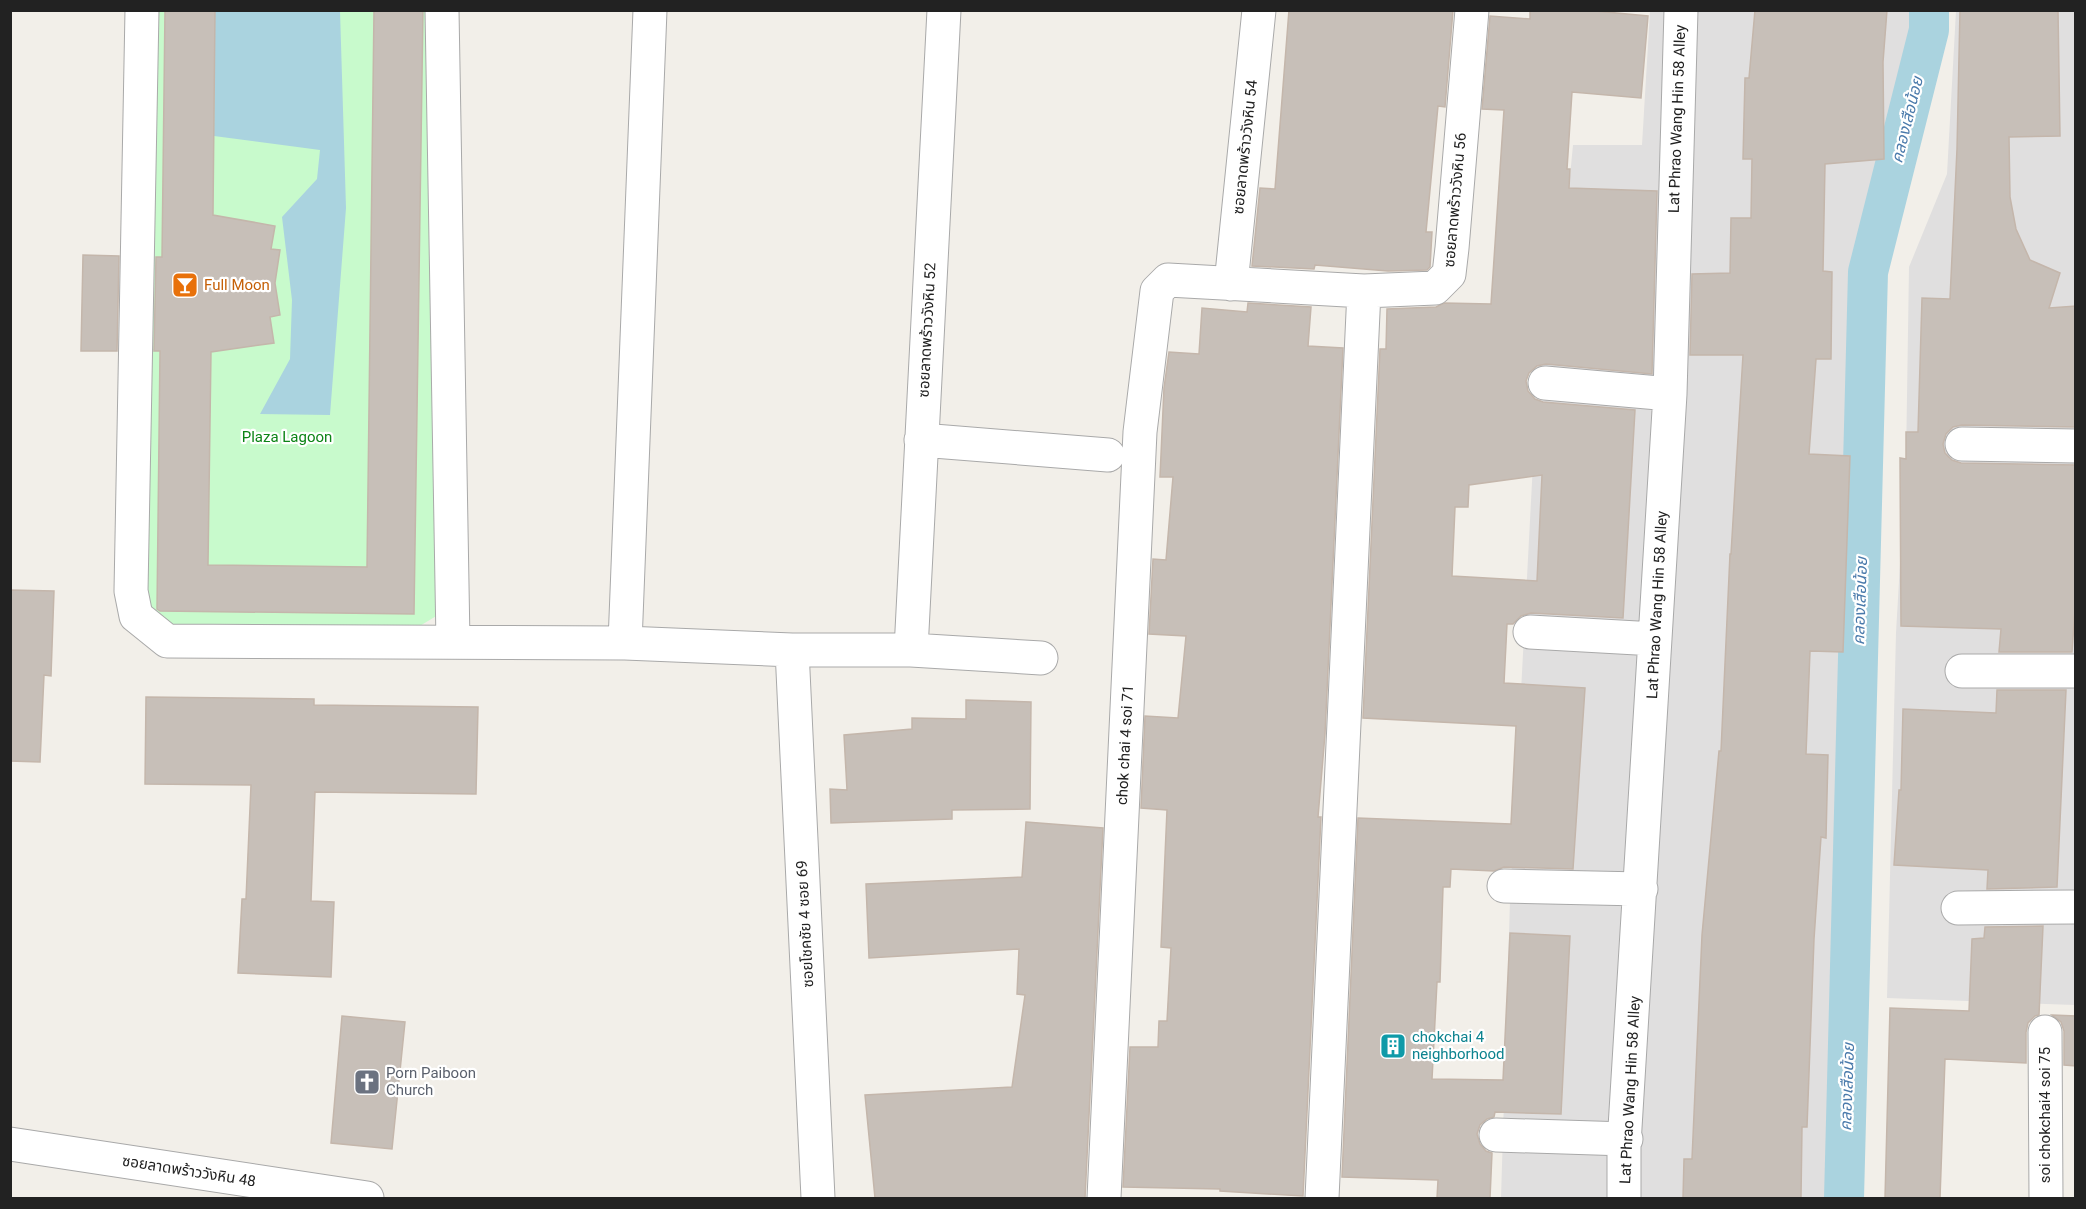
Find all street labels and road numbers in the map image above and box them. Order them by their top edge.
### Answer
street label: Lat Phrao Wang Hin 58 Alley [1665,25,1689,213]
street label: ซอยลาดพร้าววังหิน 54 [1229,78,1261,215]
street label: ซอยลาดพร้าววังหิน 56 [1440,132,1470,268]
street label: ซอยลาดพร้าววังหิน 52 [914,262,940,398]
street label: Lat Phrao Wang Hin 58 Alley [1643,510,1671,700]
street label: chok chai 4 soi 71 [1113,684,1137,806]
street label: ซอยโชคชัย 4 ซอย 69 [793,860,817,988]
street label: Lat Phrao Wang Hin 58 Alley [1616,995,1644,1185]
street label: soi chokchai4 soi 75 [2036,1047,2054,1183]
street label: ซอยลาดพร้าววังหิน 48 [121,1152,257,1190]

